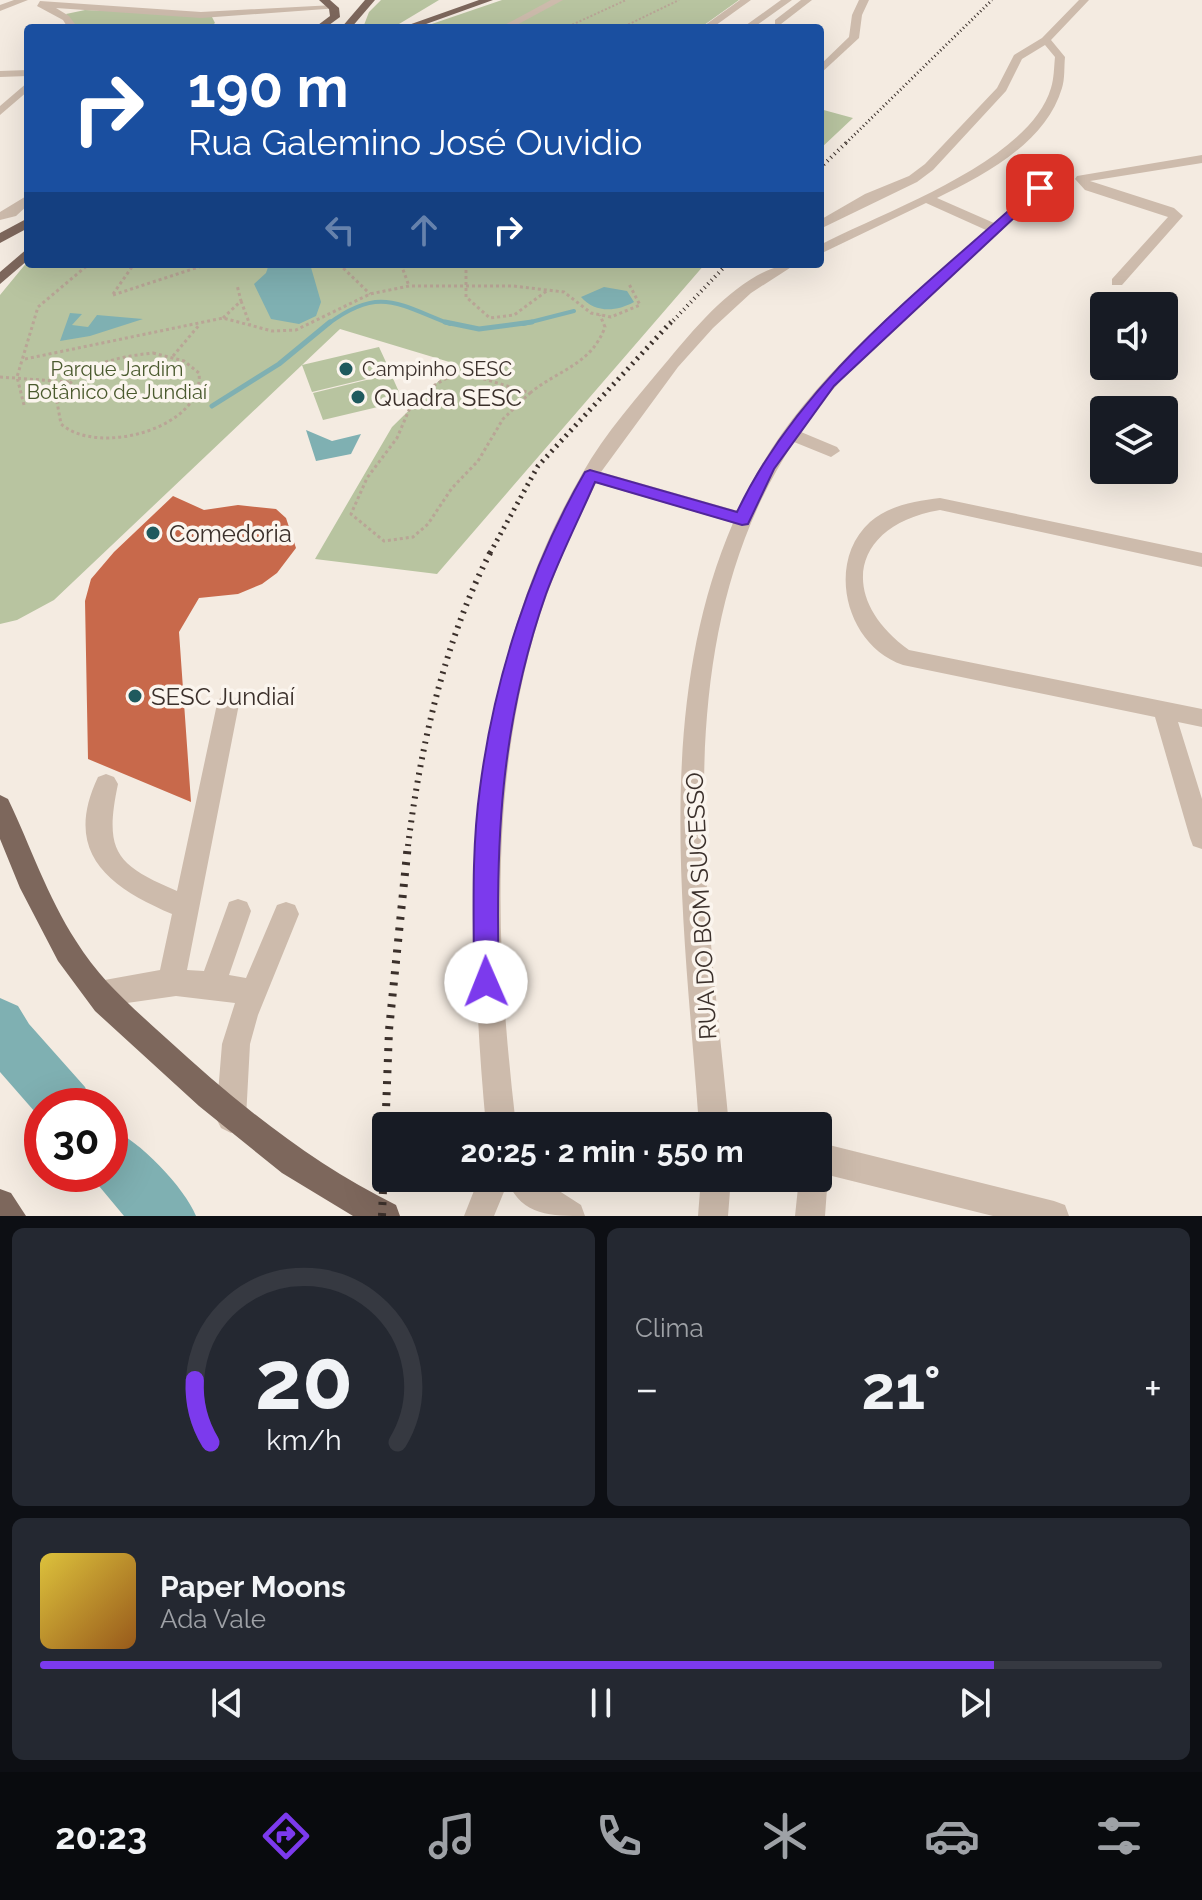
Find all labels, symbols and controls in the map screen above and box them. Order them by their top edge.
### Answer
text: 190 m [188,54,349,120]
icon: right [56,56,160,160]
text: Rua Galemino José Ouvidio [188,121,643,163]
pin [1006,154,1074,222]
icon: arrive [1018,166,1062,210]
icon: left [318,208,362,252]
icon: ahead [402,208,446,252]
icon: right [486,208,530,252]
map controls [1090,292,1178,484]
button: sound [1090,292,1178,380]
park label: Parque Jardim Botânico de Jundiaí [27,357,208,404]
place label: Campinho SESC [362,357,512,381]
marker: Campinho SESC [337,360,355,378]
place label: Quadra SESC [374,383,522,412]
marker: Quadra SESC [349,388,367,406]
button: layers [1090,396,1178,484]
place label: Comedoria [169,519,292,548]
marker: Comedoria [144,524,162,542]
place label: SESC Jundiaí [151,682,295,711]
marker: SESC Jundiaí [126,687,144,705]
street label: RUA DO BOM SUCESSO [680,771,722,1041]
position arrow [444,940,528,1024]
speed limit sign: 30 [24,1088,128,1192]
text: 20:25 · 2 min · 550 m [460,1134,744,1169]
text: Clima [635,1313,704,1343]
text: 20 [255,1331,352,1428]
text: 21° [862,1353,941,1423]
text: − [635,1363,659,1414]
text: + [1144,1363,1162,1414]
text: km/h [266,1423,341,1457]
text: Paper Moons [160,1569,346,1604]
text: Ada Vale [160,1604,266,1634]
icon: previous [205,1681,249,1725]
icon: pause [579,1681,623,1725]
icon: next [953,1681,997,1725]
icon: directions [258,1808,314,1864]
icon: music [424,1808,480,1864]
icon: phone [591,1808,647,1864]
icon: climate [757,1808,813,1864]
icon: car [924,1808,980,1864]
icon: filters [1091,1808,1147,1864]
text: 20:23 [55,1815,147,1857]

